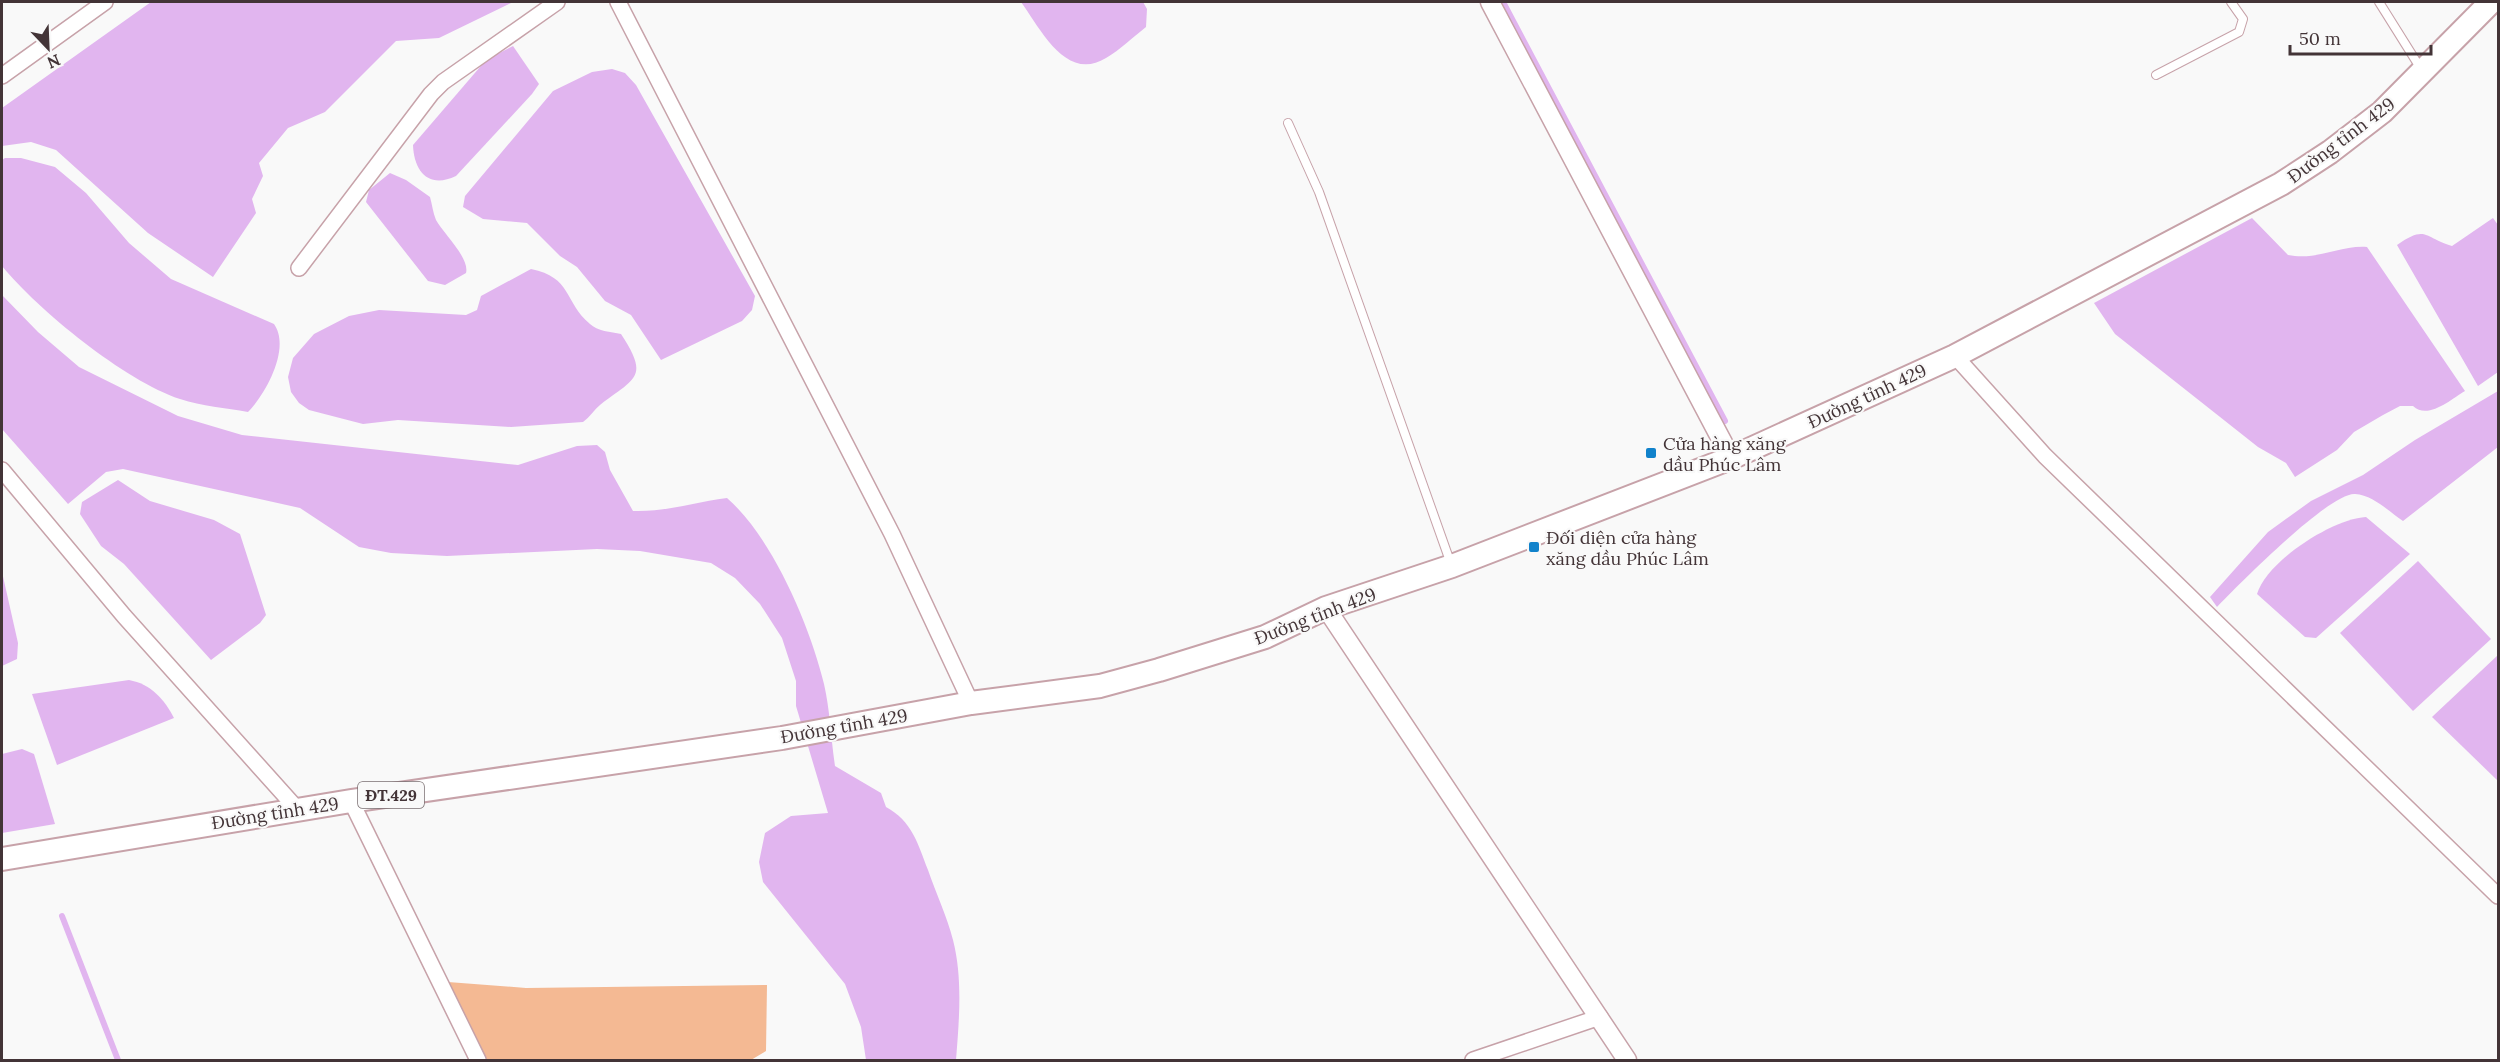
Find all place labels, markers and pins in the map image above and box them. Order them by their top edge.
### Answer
place label: Cửa hàng xăng dầu Phúc Lâm [1663,432,1787,476]
marker: Cửa hàng xăng dầu Phúc Lâm [1644,446,1658,460]
place label: Đối diện cửa hàng xăng dầu Phúc Lâm [1546,526,1709,570]
marker: Đối diện cửa hàng xăng dầu Phúc Lâm [1527,540,1541,554]

